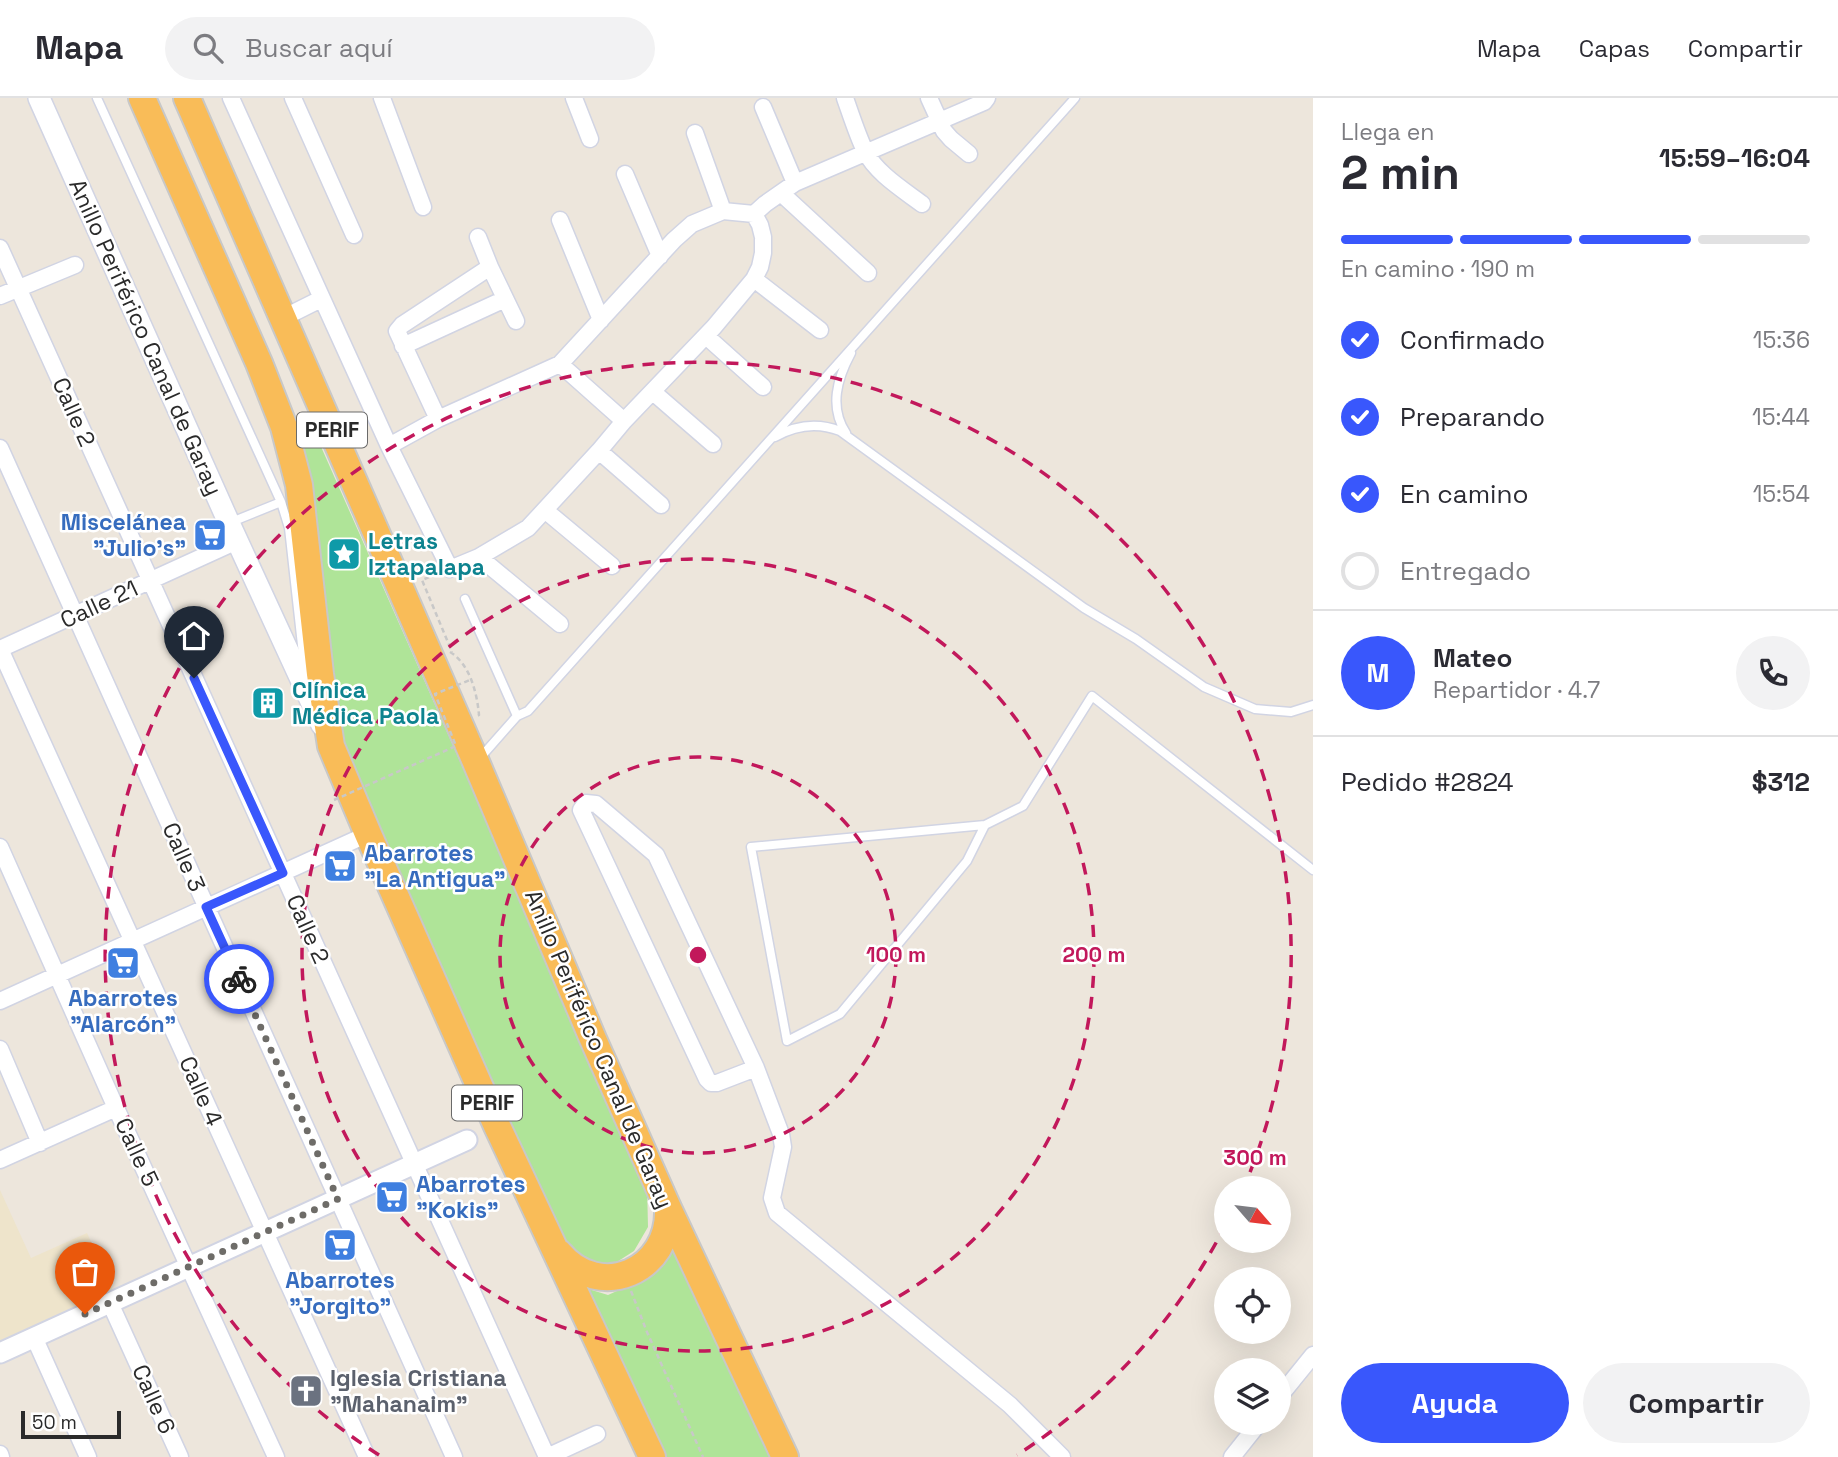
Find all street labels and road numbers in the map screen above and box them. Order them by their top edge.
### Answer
street label: Anillo Periférico Canal de Garay [62,174,230,500]
street label: Calle 2 [46,373,102,451]
road number: PERIF [297,412,367,448]
street label: Calle 21 [55,573,143,635]
street label: Calle 3 [156,818,212,896]
street label: Anillo Periférico Canal de Garay [518,885,680,1213]
street label: Calle 2 [280,890,336,968]
street label: Calle 4 [172,1051,230,1131]
road number: PERIF [452,1086,522,1121]
street label: Calle 5 [108,1113,166,1191]
street label: Calle 6 [125,1360,183,1438]

